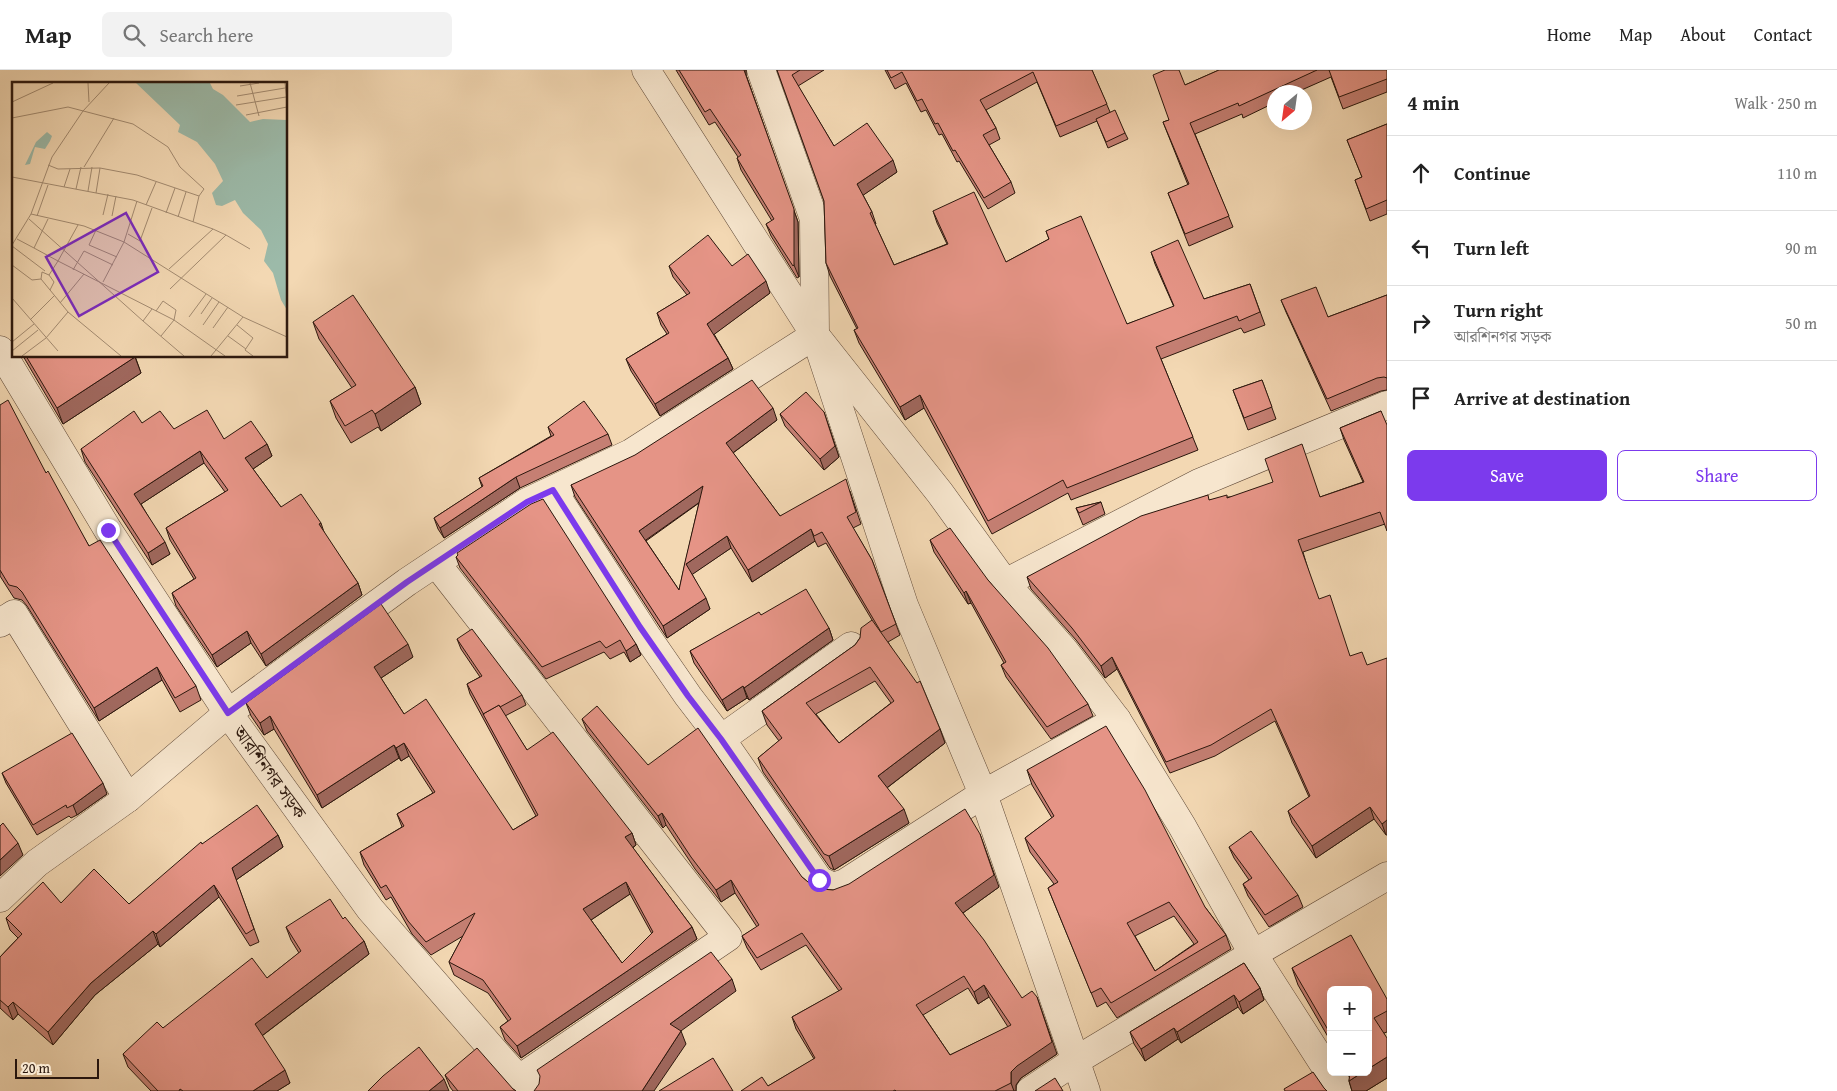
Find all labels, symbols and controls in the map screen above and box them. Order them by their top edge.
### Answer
search box [102,12,452,57]
text: Map [25,17,72,52]
icon: search [120,21,148,49]
text: Search here [160,21,253,49]
text: Home [1547,21,1591,48]
text: Map [1619,21,1652,48]
text: About [1680,21,1726,48]
text: Contact [1754,21,1812,48]
inset map [12,82,288,358]
north arrow [1267,85,1312,130]
text: 4 min [1407,87,1459,118]
text: Walk · 250 m [1734,91,1817,115]
icon: ahead [1407,159,1435,187]
text: Continue [1454,159,1531,187]
text: 110 m [1777,161,1817,185]
icon: left [1407,234,1435,262]
text: Turn left [1454,234,1529,262]
text: 90 m [1785,236,1817,260]
text: Turn right [1454,296,1543,324]
icon: right [1407,309,1435,337]
text: 50 m [1785,311,1817,335]
text: আরশিনগর সড়ক [1454,324,1551,348]
icon: arrive [1407,384,1435,412]
text: Arrive at destination [1454,384,1630,412]
button: Save [1407,450,1607,501]
button: Share [1617,450,1817,501]
route end [97,519,120,542]
street label: আরশিনগর সড়ক [226,719,314,825]
route start [808,869,831,892]
map controls [1327,986,1372,1076]
button: + [1327,986,1372,1031]
button: − [1327,1031,1372,1076]
scale bar [15,1056,99,1079]
text: 20 m [22,1058,50,1078]

